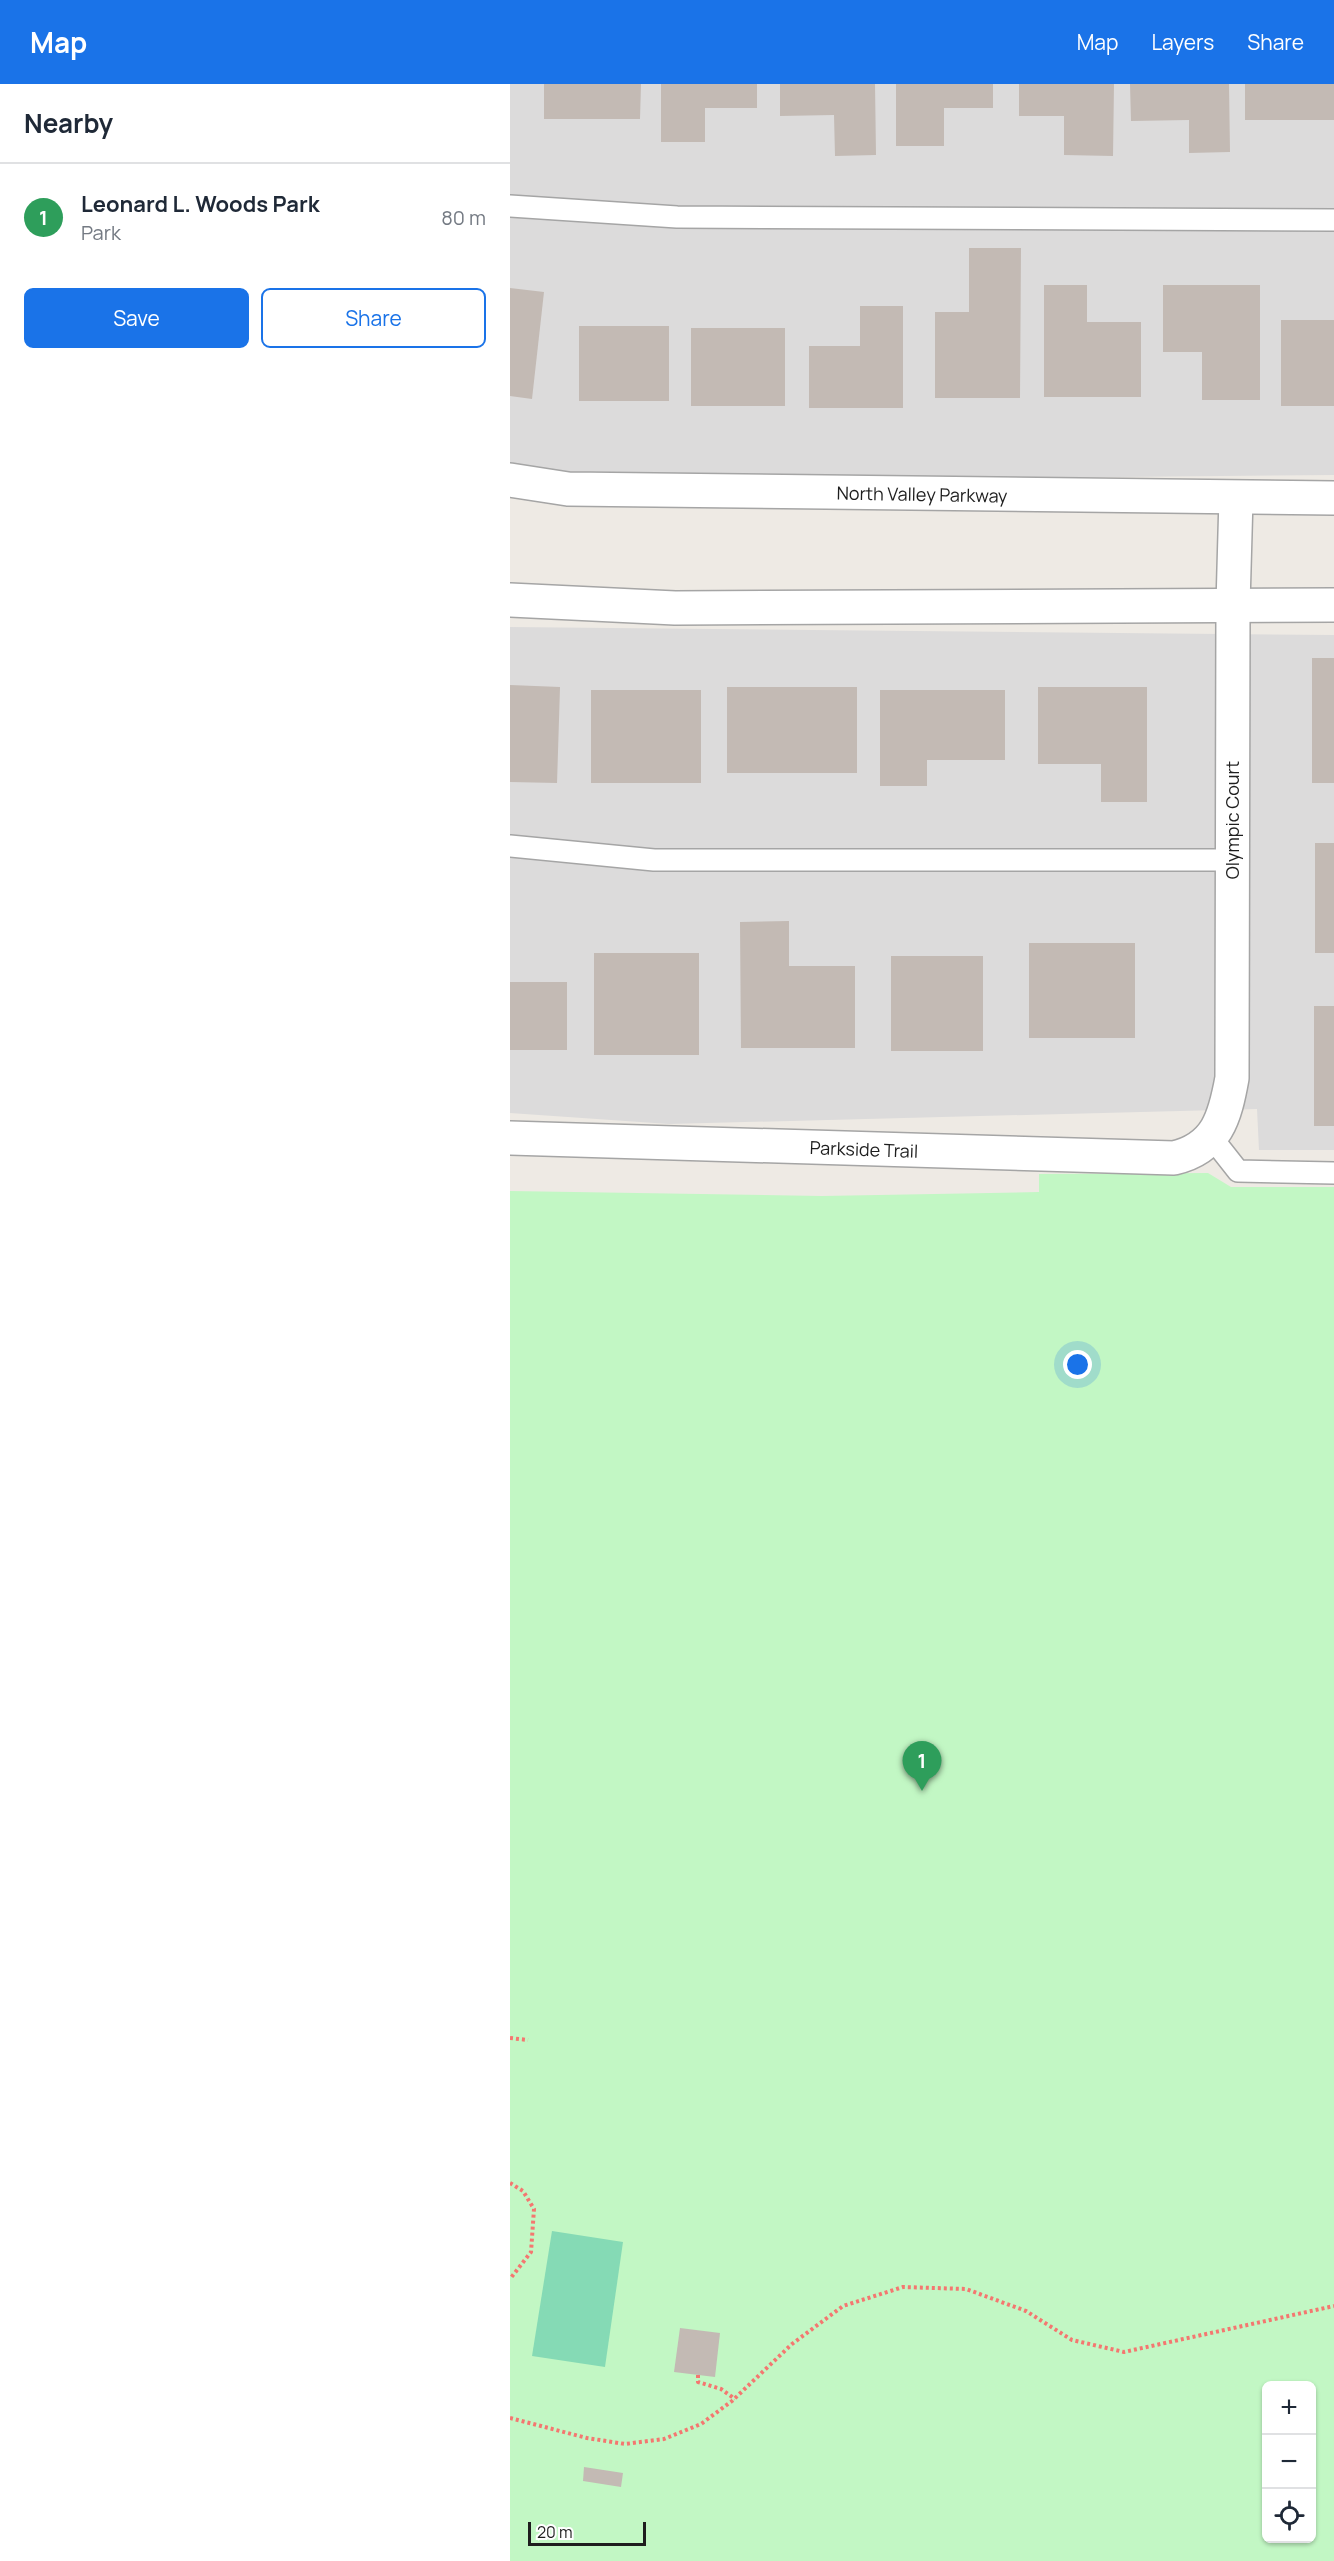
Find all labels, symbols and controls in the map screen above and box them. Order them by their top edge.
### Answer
text: Map [30,23,87,61]
text: Map [1077,28,1118,56]
text: Layers [1151,28,1214,56]
text: Share [1247,28,1304,56]
text: Nearby [24,105,113,141]
text: Leonard L. Woods Park [81,189,320,219]
text: 1 [39,204,48,231]
text: 80 m [441,204,486,231]
text: Park [81,219,121,246]
button: Save [24,288,249,348]
button: Share [261,288,486,348]
street label: North Valley Parkway [836,481,1008,507]
street label: Olympic Court [1220,761,1244,879]
street label: Parkside Trail [809,1135,919,1163]
your location [1063,1350,1092,1379]
pin: 1 [902,1742,942,1791]
map controls [1262,2381,1316,2543]
button: + [1262,2381,1316,2435]
button: − [1262,2435,1316,2489]
button: locate [1262,2489,1316,2543]
scale bar [528,2519,646,2546]
text: 20 m [537,2521,573,2543]

